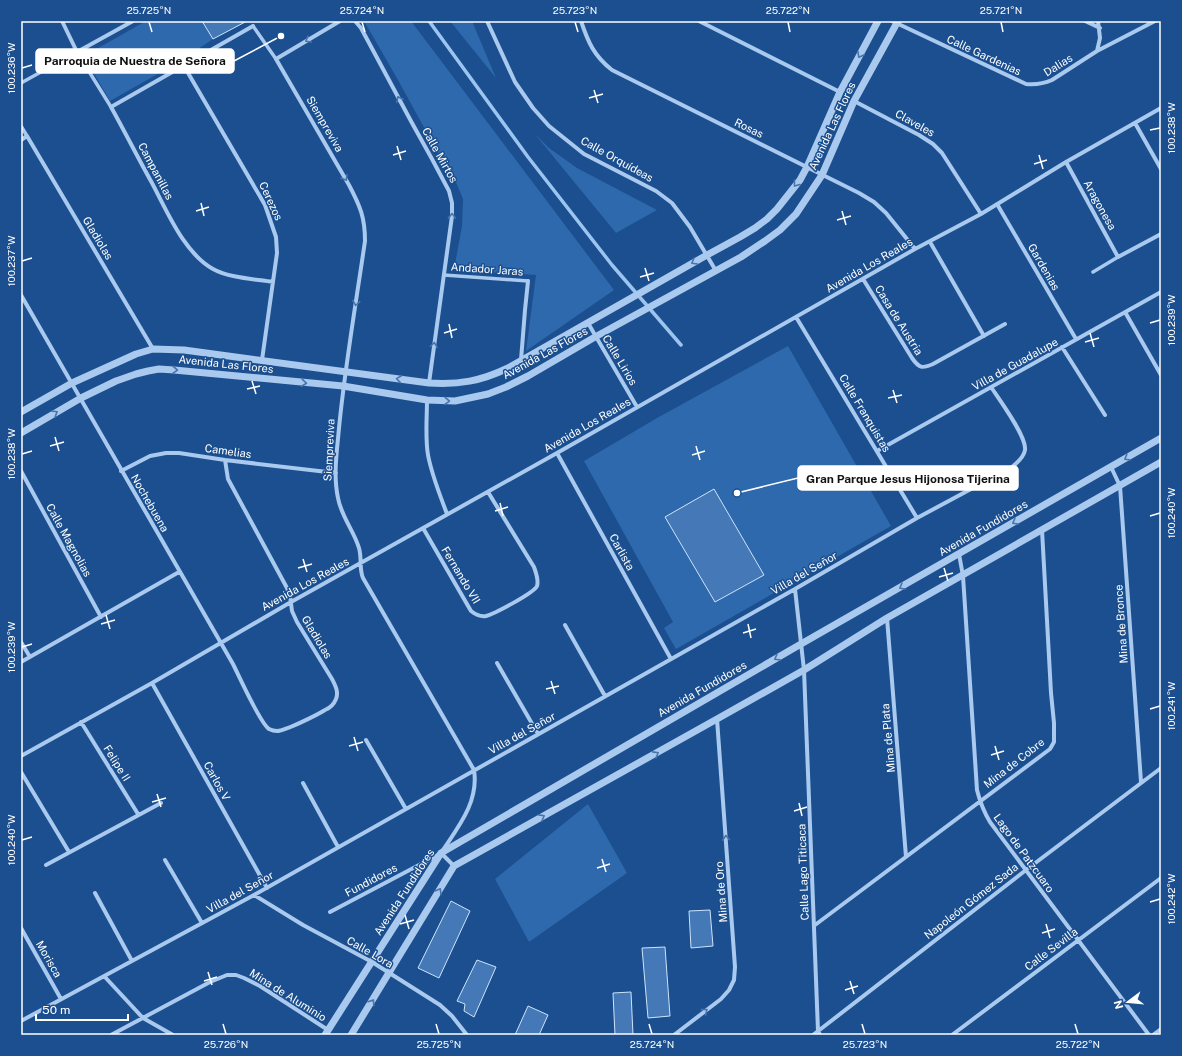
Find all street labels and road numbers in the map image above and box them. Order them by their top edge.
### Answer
street label: Calle Gardenias [945,33,1023,78]
street label: Dalias [1042,51,1075,78]
street label: Avenida Las Flores [806,80,858,172]
street label: Siempreviva [304,94,346,154]
street label: Claveles [893,107,937,139]
street label: Rosas [733,116,766,140]
street label: Calle Mirtos [420,125,460,185]
street label: Calle Orquídeas [579,134,656,184]
street label: Campanillas [136,140,176,202]
street label: Aragonesa [1081,178,1119,232]
street label: Cerezos [257,180,285,223]
street label: Gladiolas [81,214,116,262]
street label: Avenida Los Reales [824,235,915,295]
street label: Gardenias [1026,242,1062,293]
street label: Andador Jaras [450,260,524,278]
street label: Casa de Austria [873,283,925,357]
street label: Avenida Las Flores [500,324,590,381]
street label: Calle Lirios [600,333,640,388]
street label: Villa de Guadalupe [970,335,1060,393]
street label: Avenida Las Flores [178,353,274,375]
street label: Calle Franquistas [837,372,893,454]
street label: Avenida Los Reales [542,395,633,455]
street label: Siempreviva [321,418,337,482]
street label: Camelias [204,442,252,460]
street label: Nochebuena [129,472,171,534]
street label: Avenida Fundidores [936,497,1030,558]
street label: Calle Magnolias [44,501,94,579]
street label: Carlista [607,532,637,572]
street label: Fernando VII [439,544,483,606]
street label: Villa del Señor [769,549,839,597]
street label: Avenida Los Reales [259,555,351,613]
street label: Mina de Bronce [1112,584,1130,664]
street label: Gladiolas [300,613,335,661]
street label: Avenida Fundidores [655,658,749,719]
street label: Mina de Plata [879,703,897,773]
street label: Villa del Señor [486,710,558,756]
street label: Mina de Cobre [981,736,1047,790]
street label: Felipe II [101,743,133,783]
street label: Carlos V [201,760,233,803]
street label: Lago de Patzcuaro [991,811,1057,895]
street label: Calle Lago Titicaca [795,824,811,920]
street label: Avenida Fundidores [372,846,437,937]
street label: Fundidores [343,861,400,899]
street label: Mina de Oro [713,861,729,923]
street label: Napoleón Gómez Sada [922,861,1020,941]
street label: Villa del Señor [204,869,276,915]
street label: Calle Sevilla [1022,925,1080,973]
street label: Calle Lora [345,934,395,970]
street label: Morisca [34,938,64,980]
street label: Mina de Aluminio [248,967,328,1023]

